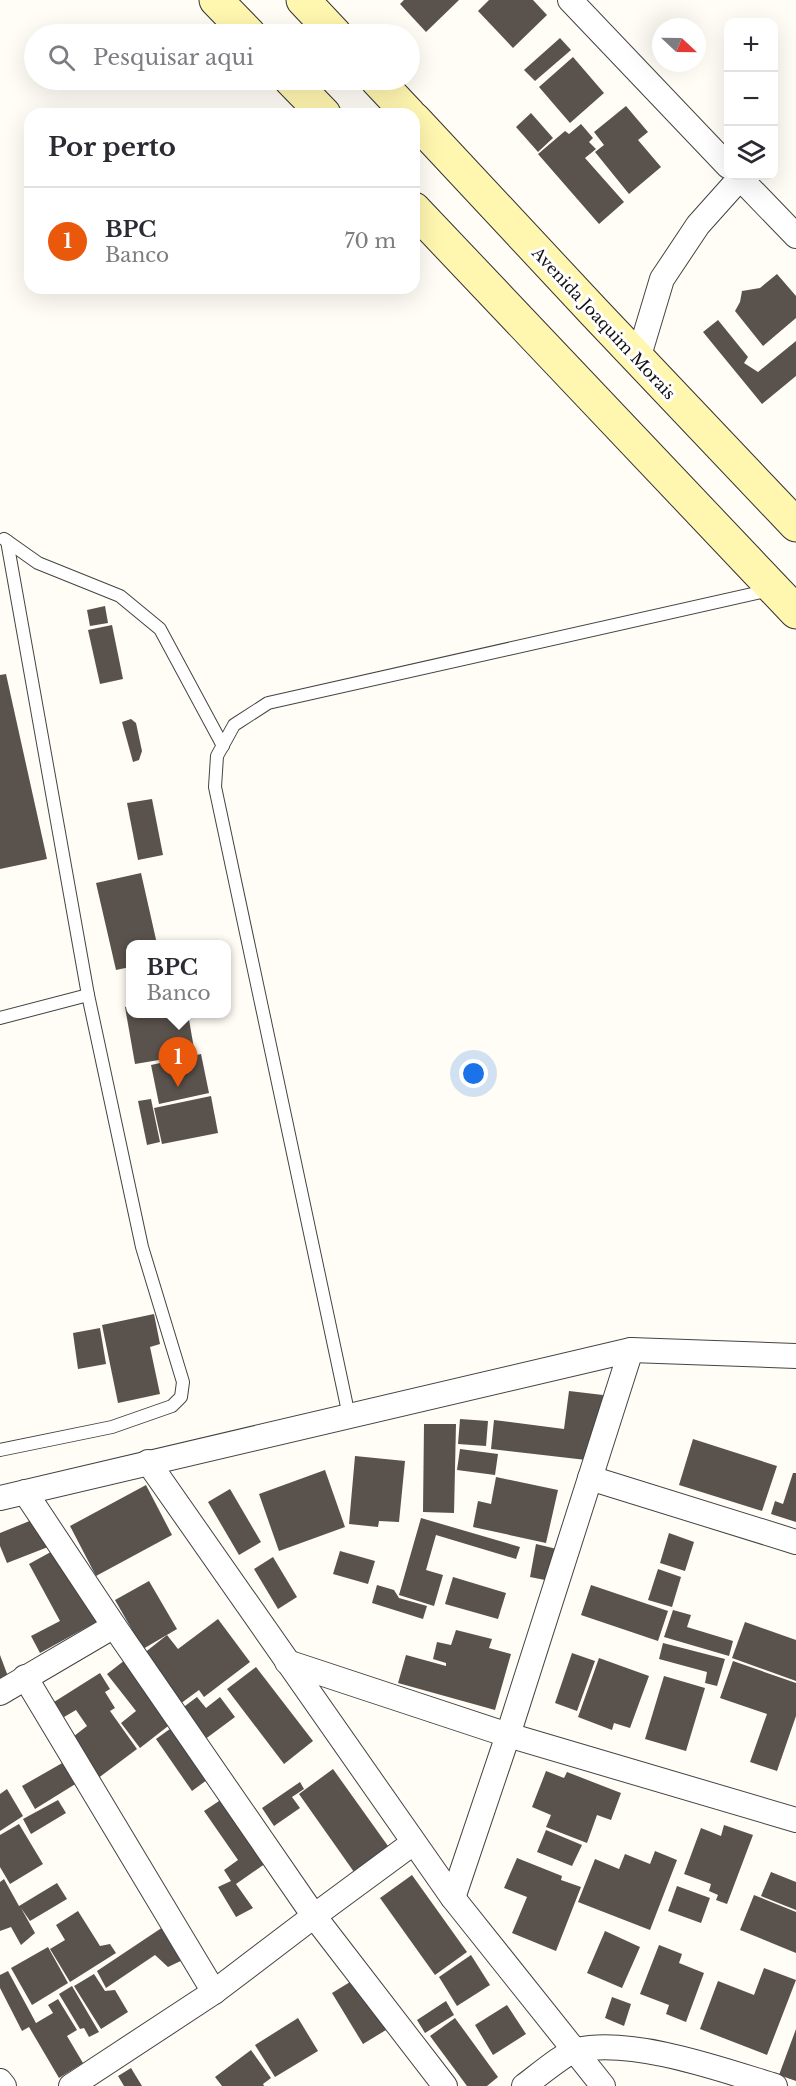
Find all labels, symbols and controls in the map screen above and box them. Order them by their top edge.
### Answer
north arrow [652,18,706,72]
map controls [724,18,778,180]
button: + [724,18,778,72]
search box [24,24,420,90]
icon: search [45,41,78,74]
text: Pesquisar aqui [93,44,254,71]
button: − [724,72,778,126]
button: layers [724,126,778,180]
text: Por perto [48,131,176,163]
text: BPC [105,216,156,243]
text: 1 [63,229,72,253]
text: 70 m [344,229,396,253]
street label: Avenida Joaquim Morais [528,242,680,403]
text: Banco [105,243,169,267]
popup [126,940,231,1018]
text: BPC [147,954,198,981]
text: Banco [147,981,211,1005]
pin: 1 [158,1038,198,1087]
your location [459,1059,488,1088]

